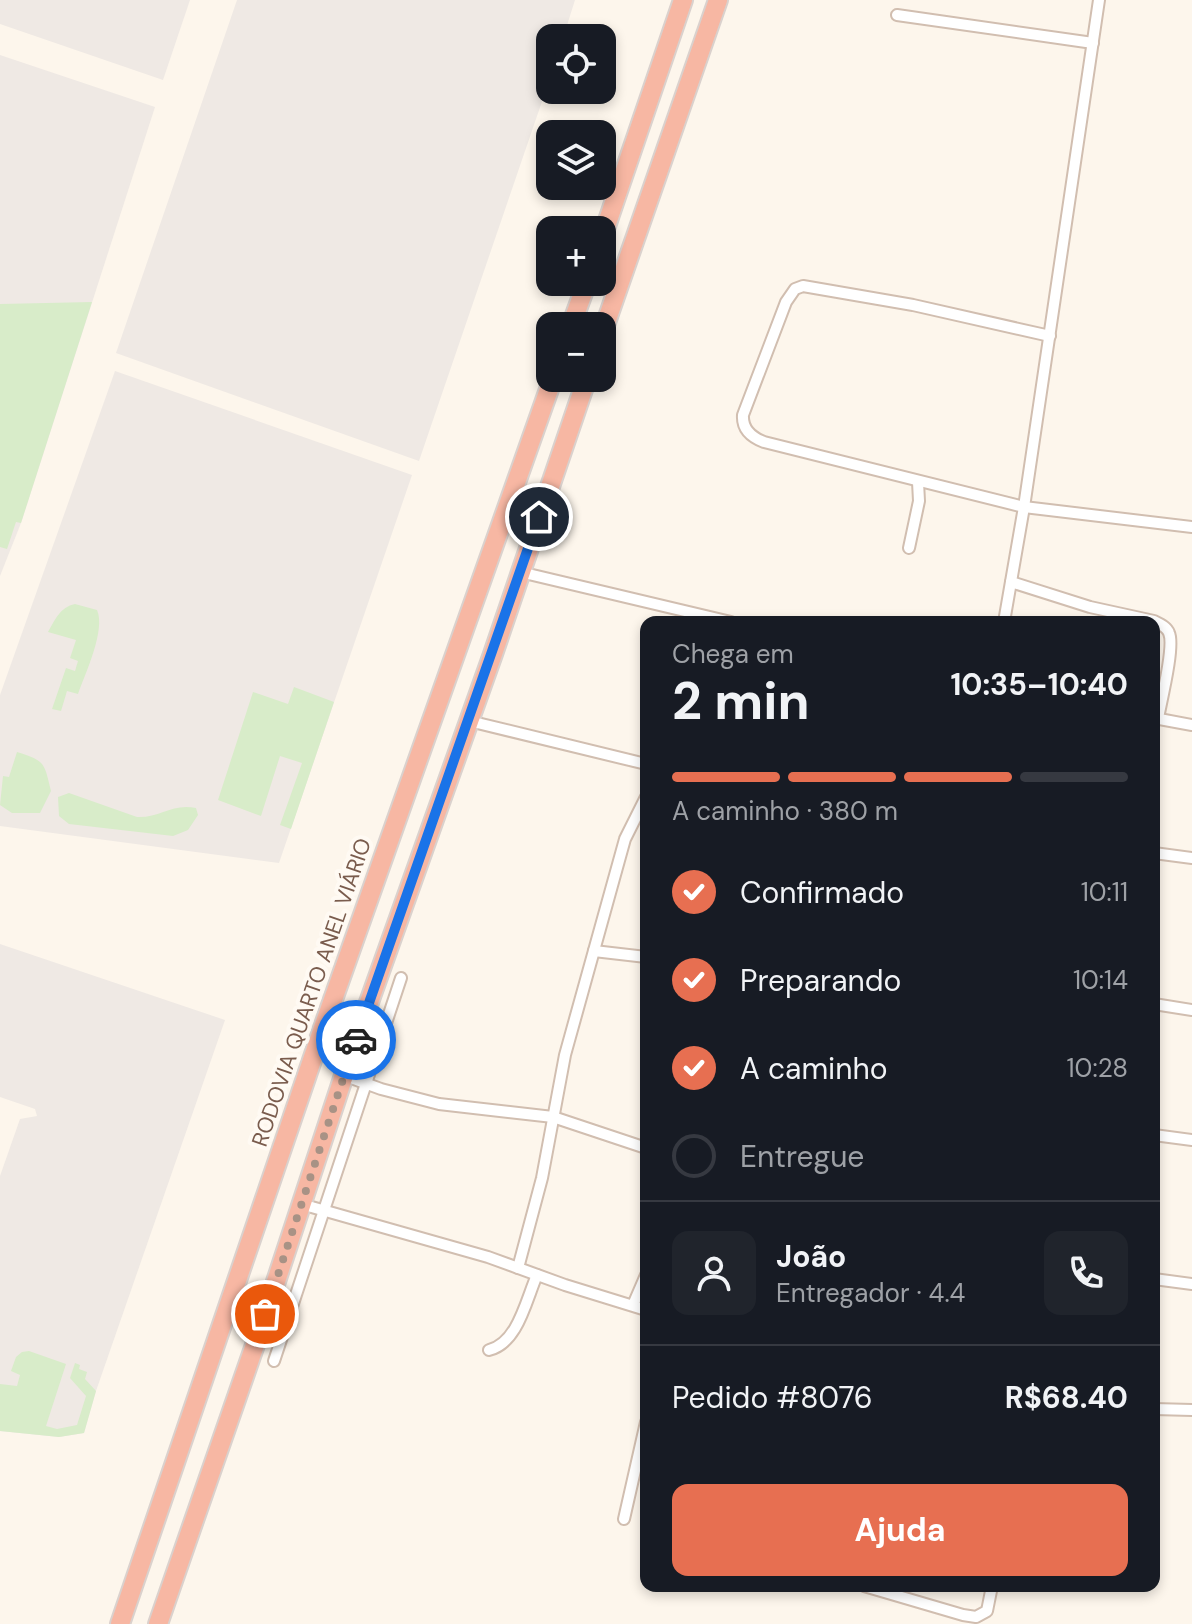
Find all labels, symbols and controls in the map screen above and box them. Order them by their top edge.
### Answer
map controls [536,24,616,392]
button: locate [536,24,616,104]
button: layers [536,120,616,200]
button: + [536,216,616,296]
button: − [536,312,616,392]
pin [505,483,573,551]
icon: home [517,495,561,539]
text: Chega em [672,637,794,671]
text: 10:35–10:40 [950,665,1128,704]
text: 2 min [672,667,810,735]
text: A caminho · 380 m [672,794,898,828]
street label: RODOVIA QUARTO ANEL VIÁRIO [245,834,378,1150]
icon: check [672,870,716,914]
text: Confirmado [740,873,904,912]
text: 10:11 [1081,875,1128,909]
icon: check [672,958,716,1002]
text: Preparando [740,961,901,1000]
text: 10:14 [1073,963,1128,997]
courier [316,1000,396,1080]
icon: car [334,1018,378,1062]
icon: check [672,1046,716,1090]
text: A caminho [740,1049,888,1088]
text: 10:28 [1067,1051,1128,1085]
text: Entregue [740,1137,864,1176]
button: person [672,1231,756,1315]
button: phone [1044,1231,1128,1315]
text: João [776,1237,846,1276]
text: Entregador · 4.4 [776,1276,965,1310]
pin [231,1280,299,1348]
icon: bag [243,1292,287,1336]
text: Pedido #8076 [672,1378,873,1417]
text: R$68.40 [1005,1378,1128,1417]
button: Ajuda [672,1484,1128,1576]

